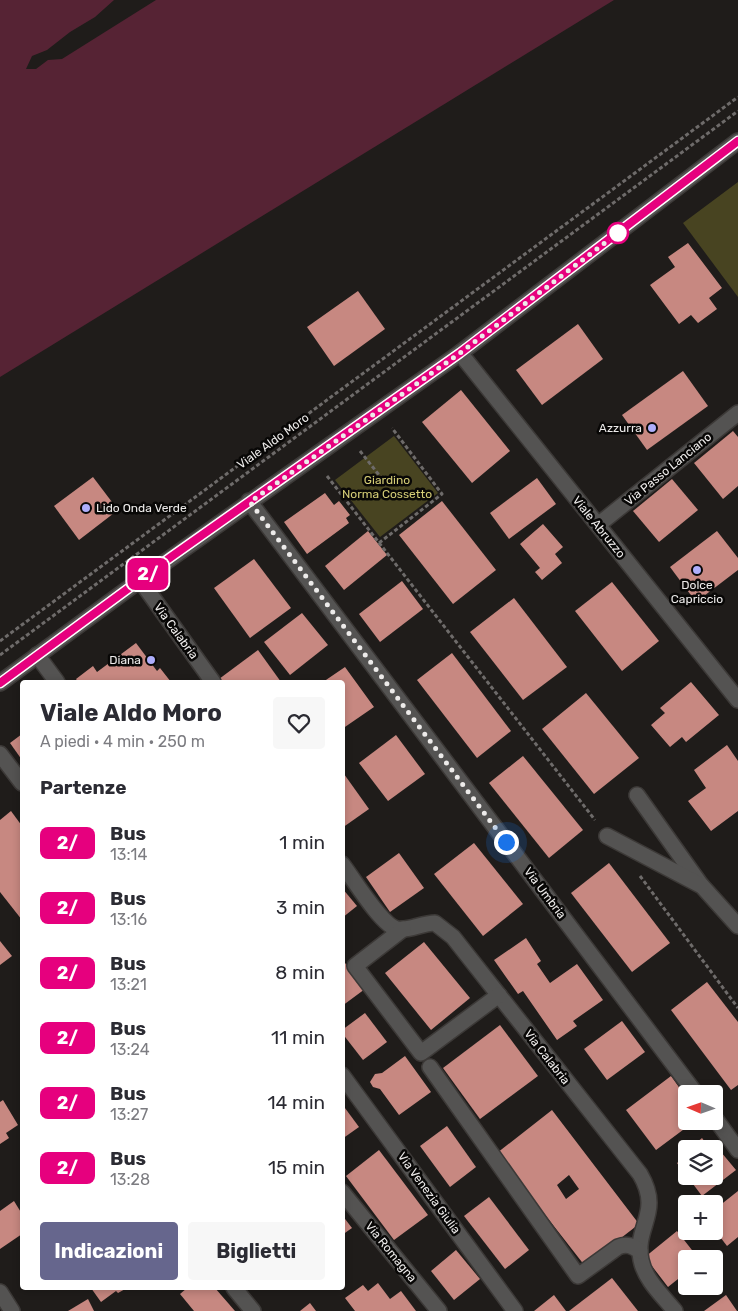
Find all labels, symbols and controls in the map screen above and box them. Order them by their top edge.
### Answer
unlabelled marker [607,222,629,244]
street label: Viale Aldo Moro [234,410,312,472]
place label: Azzurra [599,421,642,435]
marker: Azzurra [646,422,658,434]
street label: Via Passo Lanciano [622,430,714,508]
park label: Giardino Norma Cossetto [342,473,432,501]
street label: Viale Abruzzo [570,493,628,561]
place label: Lido Onda Verde [96,501,187,515]
marker: Lido Onda Verde [80,502,92,514]
line badge: 2/ [126,558,170,590]
text: 2/ [137,563,159,585]
marker: Dolce Capriccio [691,564,703,576]
place label: Dolce Capriccio [671,578,723,606]
street label: Via Calabria [151,600,201,662]
place label: Diana [109,653,141,667]
marker: Diana [145,654,157,666]
button: heart [273,697,325,749]
text: Viale Aldo Moro [40,699,222,727]
text: A piedi · 4 min · 250 m [40,732,205,751]
text: Partenze [40,776,127,799]
text: Bus [110,822,146,845]
your location [494,830,519,855]
text: 1 min [279,831,325,854]
text: 2/ [57,832,78,854]
text: 13:14 [110,845,147,864]
street label: Via Umbria [521,865,569,921]
text: Bus [110,887,146,910]
text: 3 min [276,896,325,919]
text: 2/ [57,897,78,919]
text: 13:16 [110,910,147,929]
text: Bus [110,952,146,975]
text: 8 min [275,961,325,984]
text: 2/ [57,962,78,984]
text: 13:21 [110,975,147,994]
text: Bus [110,1017,146,1040]
text: 11 min [271,1026,325,1049]
text: 2/ [57,1027,78,1049]
street label: Via Calabria [521,1027,573,1087]
text: 13:24 [110,1040,150,1059]
text: Bus [110,1082,146,1105]
north arrow [678,1085,722,1130]
map controls [678,1085,723,1295]
text: 14 min [267,1091,325,1114]
text: 2/ [57,1092,78,1114]
text: 13:27 [110,1105,148,1124]
button: layers [678,1140,723,1185]
text: Bus [110,1147,146,1170]
street label: Via Venezia Giulia [395,1150,463,1236]
text: 15 min [268,1156,325,1179]
text: 2/ [57,1157,78,1179]
text: 13:28 [110,1170,150,1189]
button: + [678,1195,723,1240]
street label: Via Romagna [362,1219,420,1285]
button: Indicazioni [40,1222,178,1280]
button: Biglietti [188,1222,325,1280]
button: − [678,1250,723,1295]

